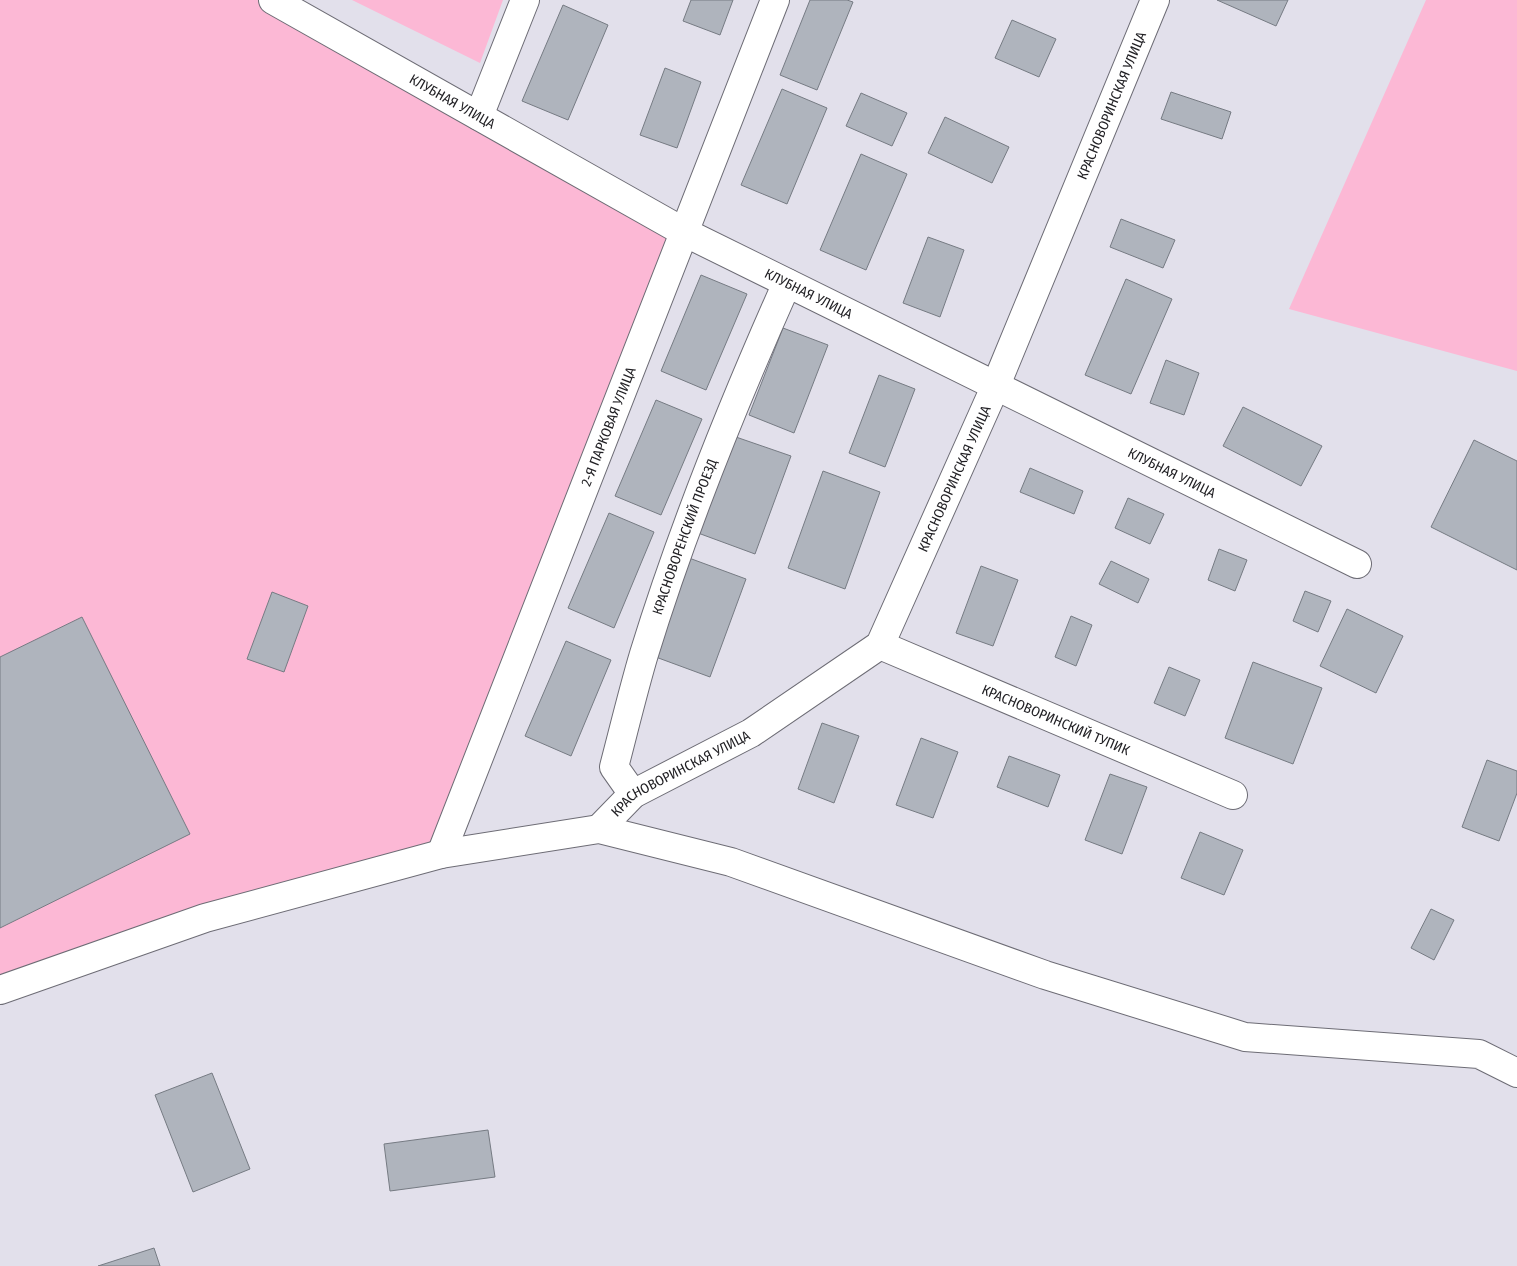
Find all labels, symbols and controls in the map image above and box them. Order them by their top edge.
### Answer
street label: КРАСНОВОРИНСКАЯ УЛИЦА [1074,29,1150,182]
street label: КЛУБНАЯ УЛИЦА [406,71,499,133]
street label: КЛУБНАЯ УЛИЦА [762,265,856,323]
street label: 2-Я ПАРКОВАЯ УЛИЦА [578,364,640,489]
street label: КРАСНОВОРИНСКАЯ УЛИЦА [915,402,995,555]
street label: КЛУБНАЯ УЛИЦА [1125,444,1219,502]
street label: КРАСНОВОРЕНСКИЙ ПРОЕЗД [649,456,721,617]
street label: КРАСНОВОРИНСКИЙ ТУПИК [979,681,1133,759]
street label: КРАСНОВОРИНСКАЯ УЛИЦА [608,727,754,820]

